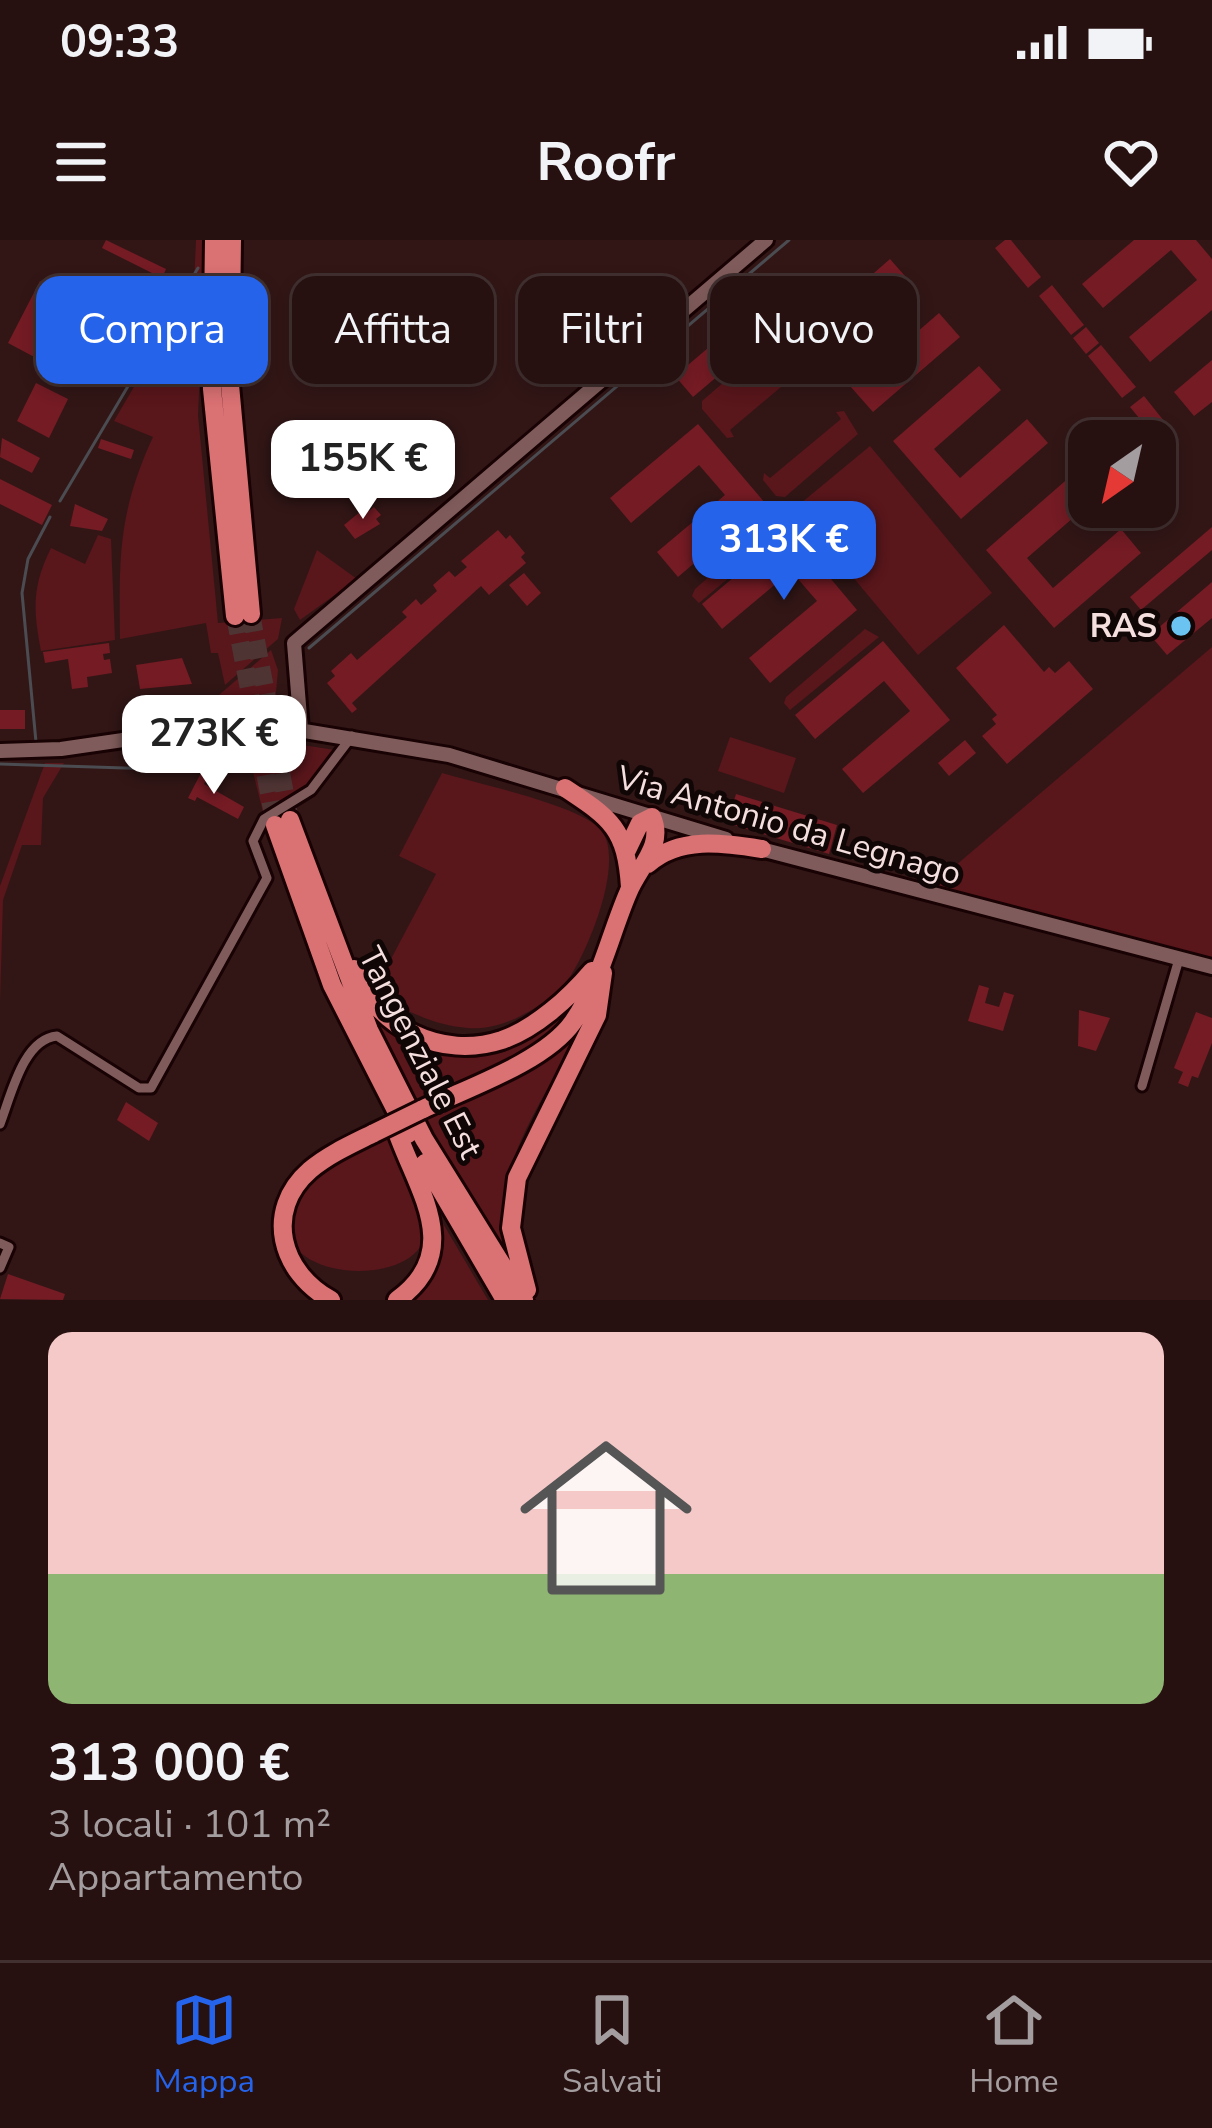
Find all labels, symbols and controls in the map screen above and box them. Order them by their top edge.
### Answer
text: 09:33 [60,12,179,73]
text: Roofr [536,125,676,199]
icon: menu [48,129,114,195]
icon: heart [1098,129,1164,195]
chip: Compra [36,276,268,384]
chip: Affitta [292,276,494,384]
chip: Filtri [518,276,686,384]
chip: Nuovo [710,276,917,384]
pin: 155K € [265,420,461,522]
north arrow [1068,420,1176,528]
map controls [1068,420,1176,528]
text: 155K € [298,432,428,485]
pin: 313K € [686,501,882,603]
text: 313K € [719,513,849,566]
place label: RAS [1090,604,1157,649]
marker: RAS [1168,613,1194,639]
pin: 273K € [116,695,312,797]
text: 273K € [149,707,279,760]
street label: Via Antonio da Legnago [611,755,966,897]
street label: Tangenziale Est [347,940,493,1167]
icon: home [498,1410,714,1626]
text: 313 000 € [48,1728,290,1798]
text: 3 locali · 101 m² [48,1798,331,1851]
text: Appartamento [48,1851,303,1904]
tab: Mappa [153,1987,255,2104]
tab: Salvati [562,1987,662,2104]
tab: Home [969,1987,1059,2104]

